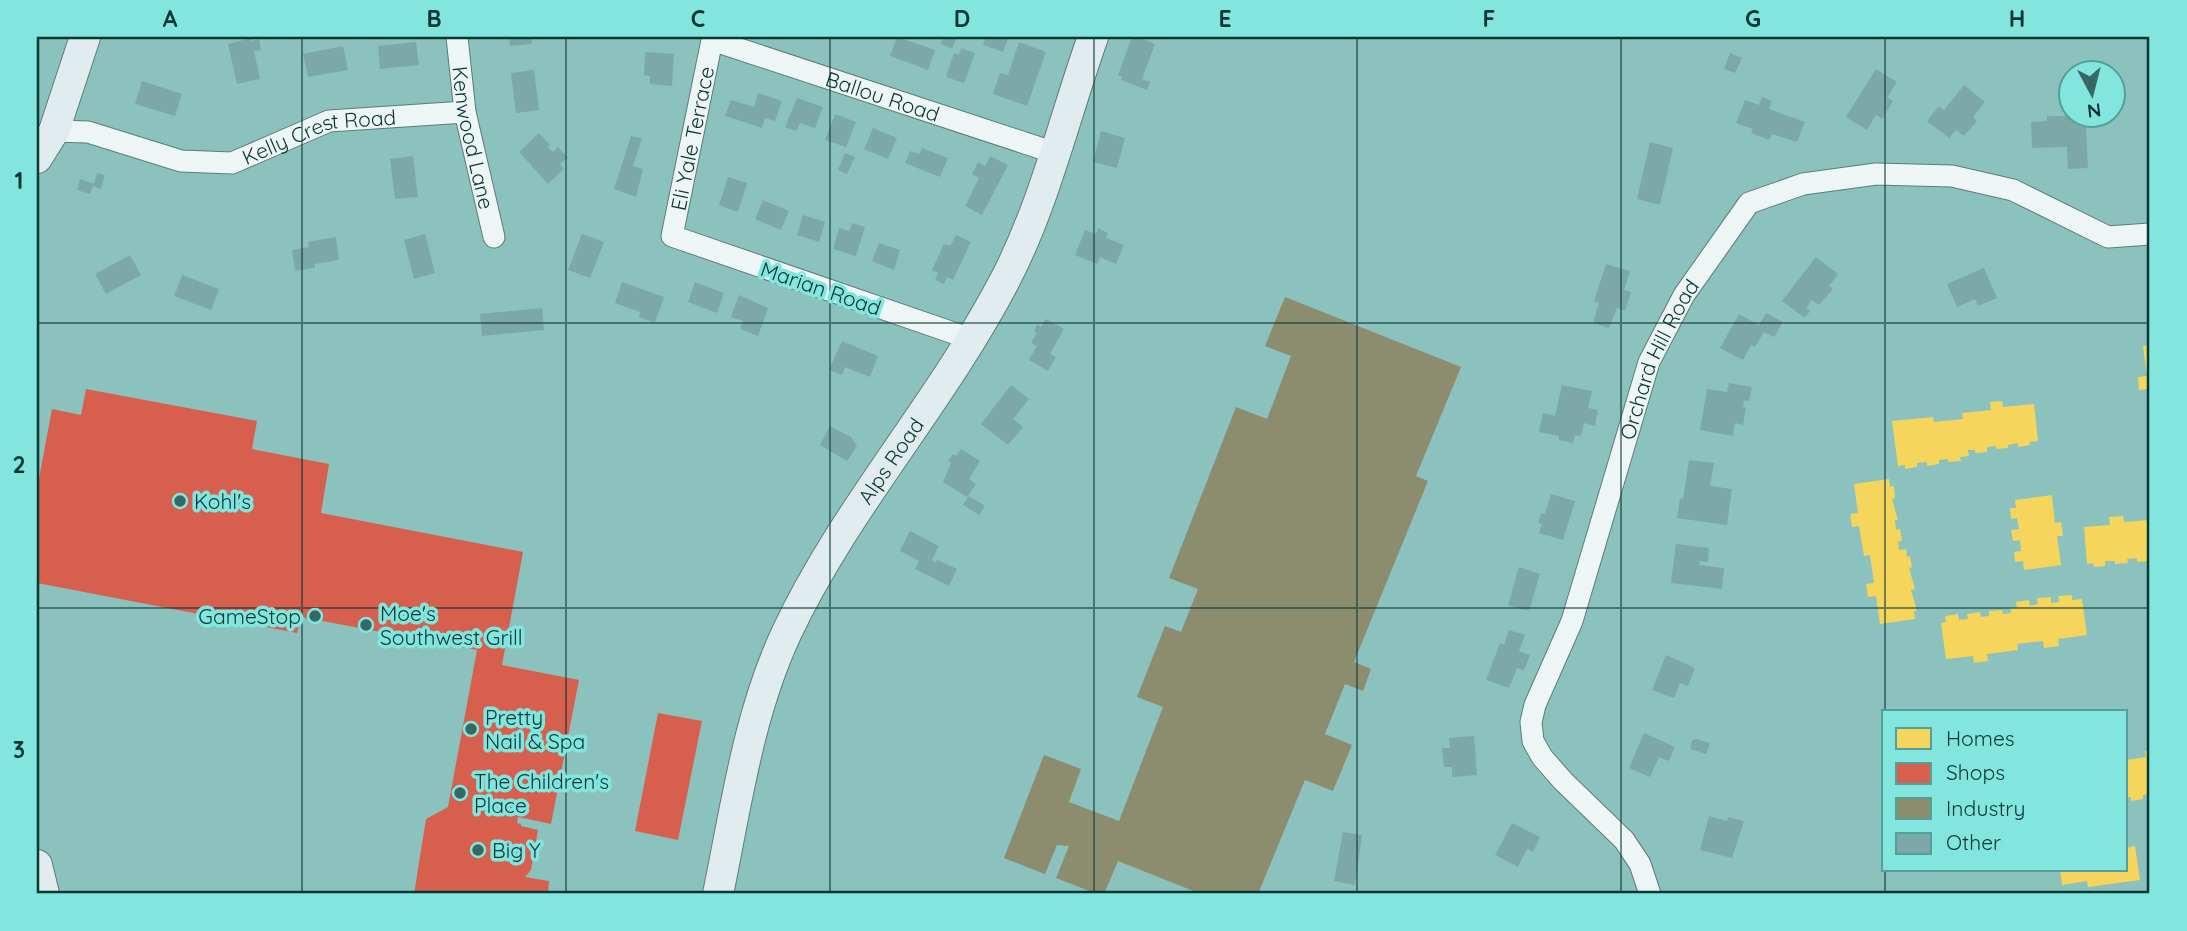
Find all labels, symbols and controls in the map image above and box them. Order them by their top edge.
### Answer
text: A [163,4,178,33]
text: B [426,4,442,33]
text: C [691,4,705,33]
text: D [954,4,970,33]
text: E [1218,4,1232,33]
text: F [1483,4,1495,33]
text: G [1745,4,1761,33]
text: H [2009,4,2025,33]
north arrow [2058,60,2128,130]
street label: Eli Yale Terrace [665,64,719,213]
street label: Kenwood Lane [447,65,500,212]
street label: Ballou Road [822,65,943,127]
text: N [2086,98,2102,124]
street label: Kelly Crest Road [238,104,397,170]
text: 1 [15,166,23,195]
street label: Marian Road [757,255,885,321]
street label: Orchard Hill Road [1614,274,1704,443]
street label: Alps Road [852,413,929,509]
text: 2 [12,450,26,479]
place label: Kohl's [194,488,251,514]
marker: Kohl's [172,493,188,509]
place label: Moe's Southwest Grill [380,600,523,650]
place label: GameStop [198,603,301,629]
marker: GameStop [307,608,323,624]
marker: Moe's Southwest Grill [358,617,374,633]
place label: Pretty Nail & Spa [485,704,585,754]
legend [1882,710,2128,872]
marker: Pretty Nail & Spa [463,721,479,737]
text: Homes [1946,725,2015,751]
text: 3 [13,735,25,764]
text: Shops [1946,759,2005,785]
place label: The Children's Place [474,768,609,818]
marker: The Children's Place [452,785,468,801]
text: Industry [1946,795,2025,821]
text: Other [1946,829,2001,855]
place label: Big Y [492,837,541,863]
marker: Big Y [470,842,486,858]

